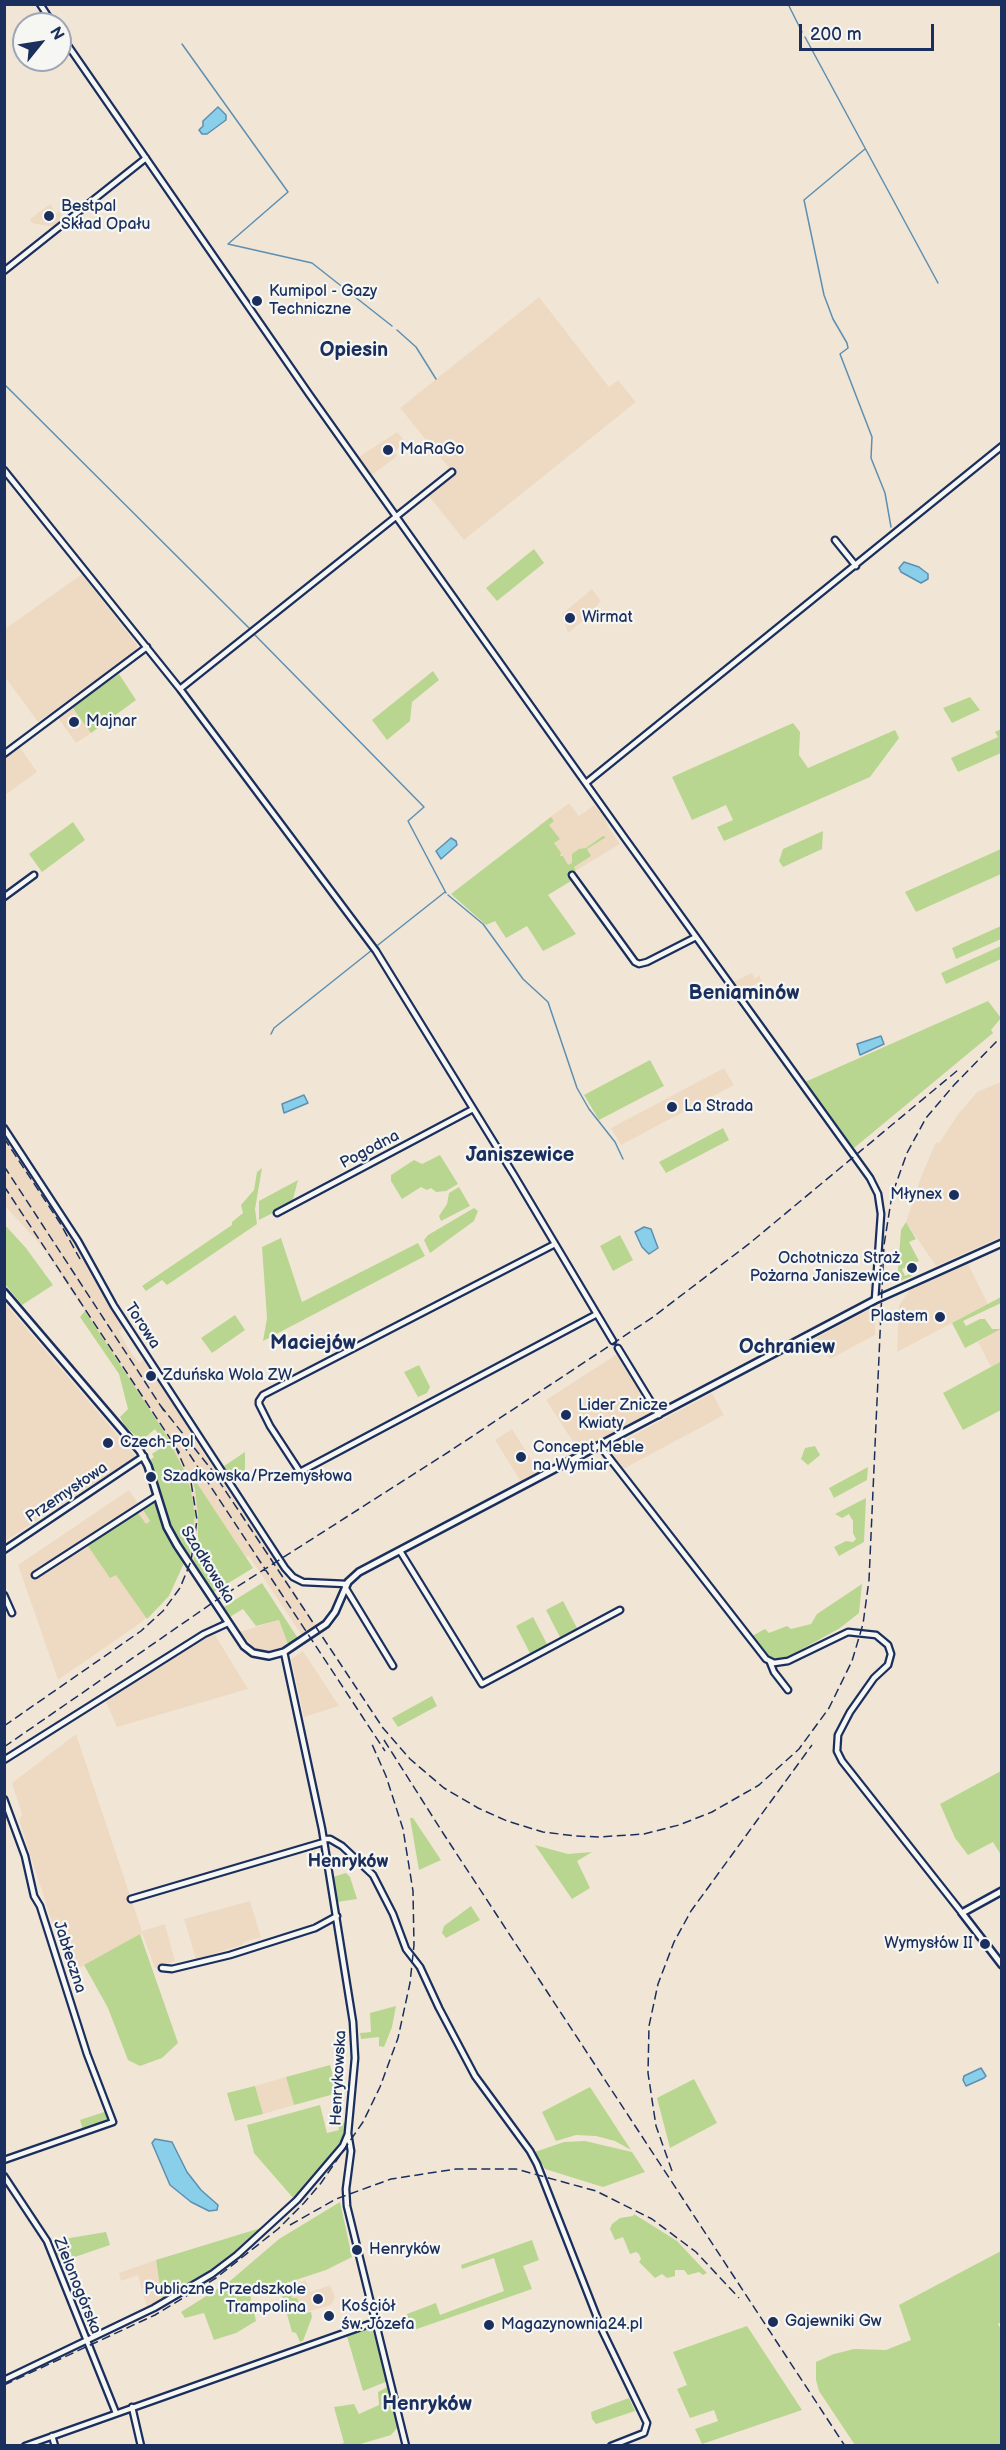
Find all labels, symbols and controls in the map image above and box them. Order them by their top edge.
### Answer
north arrow [12,12,72,72]
scale bar [802,12,937,50]
text: N [45,24,68,44]
text: 200 m [810,24,862,45]
place label: Bestpal Skład Opału [61,197,150,235]
marker: Bestpal Skład Opału [42,209,56,223]
place label: Kumipol - Gazy Techniczne [269,282,377,320]
marker: Kumipol - Gazy Techniczne [250,294,264,308]
district label: Opiesin [320,339,388,363]
place label: MaRaGo [400,440,464,460]
marker: MaRaGo [381,443,395,457]
place label: Wirmat [582,608,633,628]
marker: Wirmat [563,611,577,625]
place label: Majnar [86,712,137,732]
marker: Majnar [67,715,81,729]
district label: Beniaminów [689,982,799,1006]
place label: La Strada [684,1097,753,1117]
marker: La Strada [665,1100,679,1114]
street label: Pogodna [337,1126,403,1174]
district label: Janiszewice [466,1144,574,1168]
place label: Młynex [890,1185,942,1205]
marker: Młynex [947,1188,961,1202]
place label: Ochotnicza Straż Pożarna Janiszewice [750,1249,900,1287]
marker: Ochotnicza Straż Pożarna Janiszewice [905,1261,919,1275]
street label: Torowa [120,1299,164,1353]
place label: Plastem [870,1307,928,1327]
marker: Plastem [933,1310,947,1324]
district label: Maciejów [270,1332,356,1356]
district label: Ochraniew [739,1336,835,1360]
place label: Zduńska Wola ZW [163,1366,292,1386]
marker: Zduńska Wola ZW [144,1369,158,1383]
place label: Lider Znicze Kwiaty [578,1396,668,1434]
marker: Lider Znicze Kwiaty [559,1408,573,1422]
place label: Czech-Pol [120,1433,194,1453]
marker: Czech-Pol [101,1436,115,1450]
place label: Concept Meble na Wymiar [533,1438,644,1476]
marker: Concept Meble na Wymiar [514,1450,528,1464]
street label: Przemysłowa [22,1459,112,1527]
place label: Szadkowska/Przemysłowa [163,1467,352,1487]
marker: Szadkowska/Przemysłowa [144,1470,158,1484]
street label: Szadkowska [176,1523,238,1607]
district label: Henryków [308,1851,388,1873]
street label: Jabłeczna [48,1918,90,1996]
place label: Wymysłów II [884,1934,973,1954]
marker: Wymysłów II [978,1937,992,1951]
street label: Henrykowska [327,2030,351,2126]
street label: Zielonogórska [49,2235,105,2337]
place label: Henryków [369,2240,440,2260]
marker: Henryków [350,2243,364,2257]
place label: Publiczne Przedszkole Trampolina [144,2280,306,2318]
marker: Publiczne Przedszkole Trampolina [311,2292,325,2306]
place label: Kościół św. Józefa [341,2297,414,2335]
marker: Kościół św. Józefa [322,2309,336,2323]
place label: Gajewniki Gw [785,2312,881,2332]
place label: Magazynownia24.pl [501,2315,643,2335]
marker: Gajewniki Gw [766,2315,780,2329]
marker: Magazynownia24.pl [482,2318,496,2332]
district label: Henryków [382,2393,472,2417]

